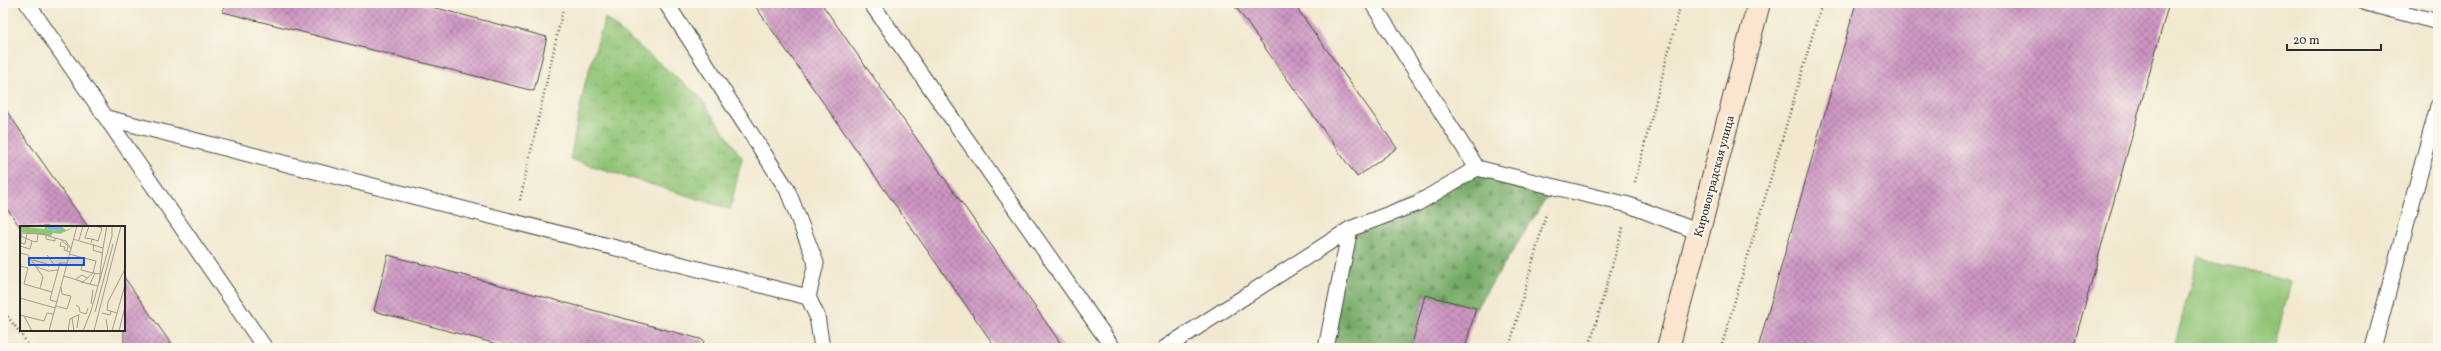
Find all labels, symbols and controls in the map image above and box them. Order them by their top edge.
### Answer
scale bar [2287,26,2381,52]
text: 20 m [2293,33,2320,49]
street label: Кировоградская улица [1691,114,1739,239]
inset map [20,226,125,331]

